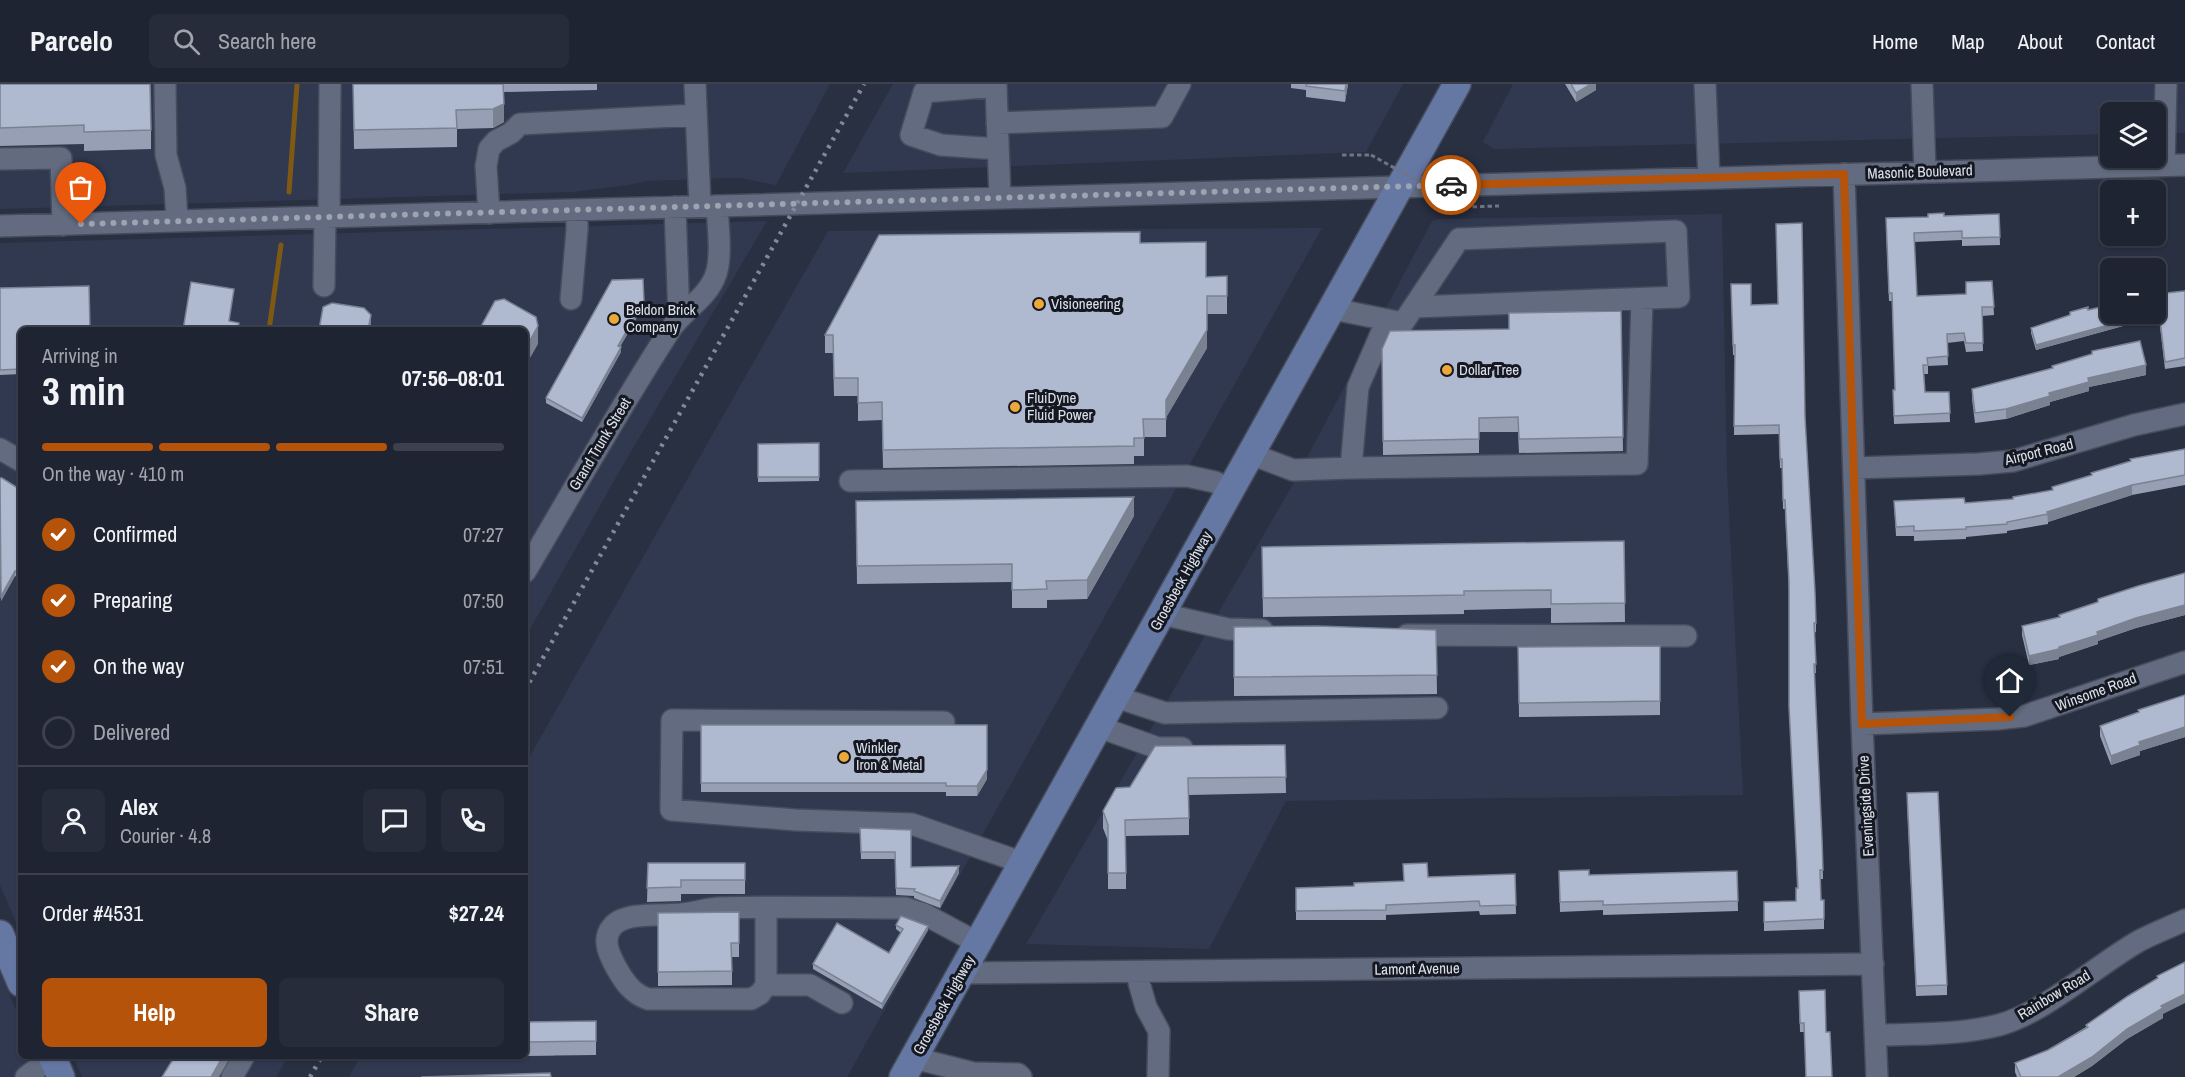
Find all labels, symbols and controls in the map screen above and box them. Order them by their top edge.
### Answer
search box [149,14,569,68]
text: Parcelo [30,22,113,60]
icon: search [170,25,203,58]
text: Search here [218,26,316,56]
text: Home [1872,27,1918,56]
text: Map [1951,27,1985,56]
text: About [2018,27,2063,56]
text: Contact [2096,27,2155,56]
map controls [2100,102,2166,324]
button: layers [2100,102,2166,168]
courier [1421,155,1481,215]
street label: Masonic Boulevard [1867,159,1973,184]
pin [55,162,106,224]
icon: car [1435,169,1468,202]
icon: bag [64,171,97,204]
button: + [2100,180,2166,246]
button: − [2100,258,2166,324]
place label: Visioneering [1051,293,1121,314]
marker: Visioneering [1032,297,1046,311]
place label: Beldon Brick Company [626,299,697,337]
marker: Beldon Brick Company [607,312,621,326]
text: Arriving in [42,342,118,369]
place label: Dollar Tree [1459,359,1519,380]
text: 07:56–08:01 [402,363,504,393]
marker: Dollar Tree [1440,363,1454,377]
text: 3 min [42,365,126,417]
place label: FluiDyne Fluid Power [1027,387,1093,425]
street label: Grand Trunk Street [564,393,636,494]
marker: FluiDyne Fluid Power [1008,400,1022,414]
street label: Airport Road [2002,433,2075,470]
text: On the way · 410 m [42,460,184,487]
icon: check [42,518,75,551]
text: Confirmed [93,519,177,549]
text: 07:27 [463,521,504,548]
street label: Groesbeck Highway [1145,526,1217,634]
icon: check [42,584,75,617]
text: Preparing [93,585,172,615]
text: 07:50 [463,587,504,614]
icon: check [42,650,75,683]
text: On the way [93,651,184,681]
text: 07:51 [463,653,504,680]
pin [1984,655,2035,717]
icon: home [1993,664,2026,697]
street label: Winsome Road [2052,667,2139,716]
text: Delivered [93,717,170,747]
place label: Winkler Iron & Metal [856,737,922,775]
marker: Winkler Iron & Metal [837,750,851,764]
street label: Eveningside Drive [1852,755,1879,857]
button: person [42,789,105,852]
button: chat [363,789,426,852]
button: phone [441,789,504,852]
text: Alex [120,792,158,822]
text: Courier · 4.8 [120,822,211,849]
text: Order #4531 [42,898,143,928]
text: $27.24 [449,898,504,928]
street label: Groesbeck Highway [908,950,980,1058]
street label: Lamont Avenue [1374,957,1460,980]
street label: Rainbow Road [2013,965,2094,1025]
button: Help [42,978,267,1047]
button: Share [279,978,504,1047]

